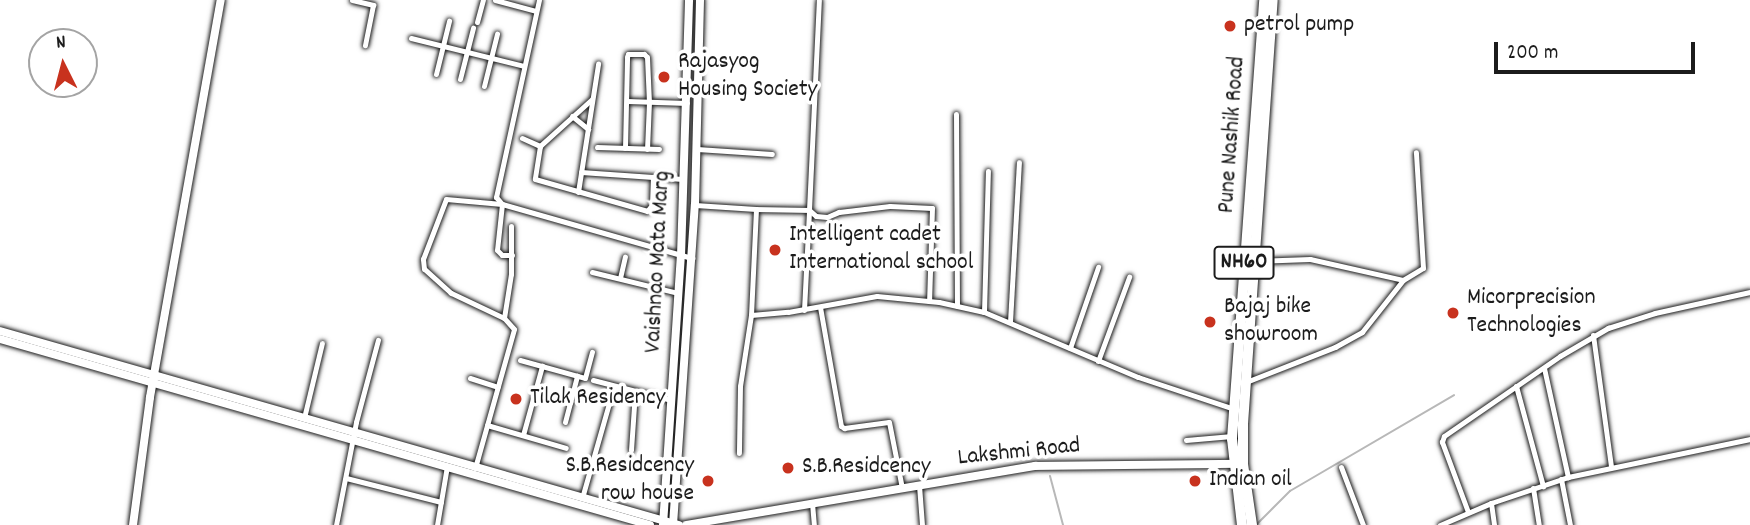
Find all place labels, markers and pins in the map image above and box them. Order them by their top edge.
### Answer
place label: petrol pump [1244,12,1354,40]
marker: petrol pump [1222,18,1238,34]
place label: Rajasyog Housing Society [678,49,817,105]
marker: Rajasyog Housing Society [656,69,672,85]
place label: Intelligent cadet International school [789,222,973,278]
marker: Intelligent cadet International school [767,242,783,258]
place label: Micorprecision Technologies [1467,285,1596,341]
place label: Bajaj bike showroom [1224,294,1318,350]
marker: Micorprecision Technologies [1445,305,1461,321]
marker: Bajaj bike showroom [1202,314,1218,330]
place label: Tilak Residency [530,385,665,413]
marker: Tilak Residency [508,391,524,407]
place label: S.B.Residcency row house [565,453,694,509]
place label: S.B.Residcency [802,454,931,482]
marker: S.B.Residcency [780,460,796,476]
place label: Indian oil [1209,467,1292,495]
marker: S.B.Residcency row house [700,473,716,489]
marker: Indian oil [1187,473,1203,489]

